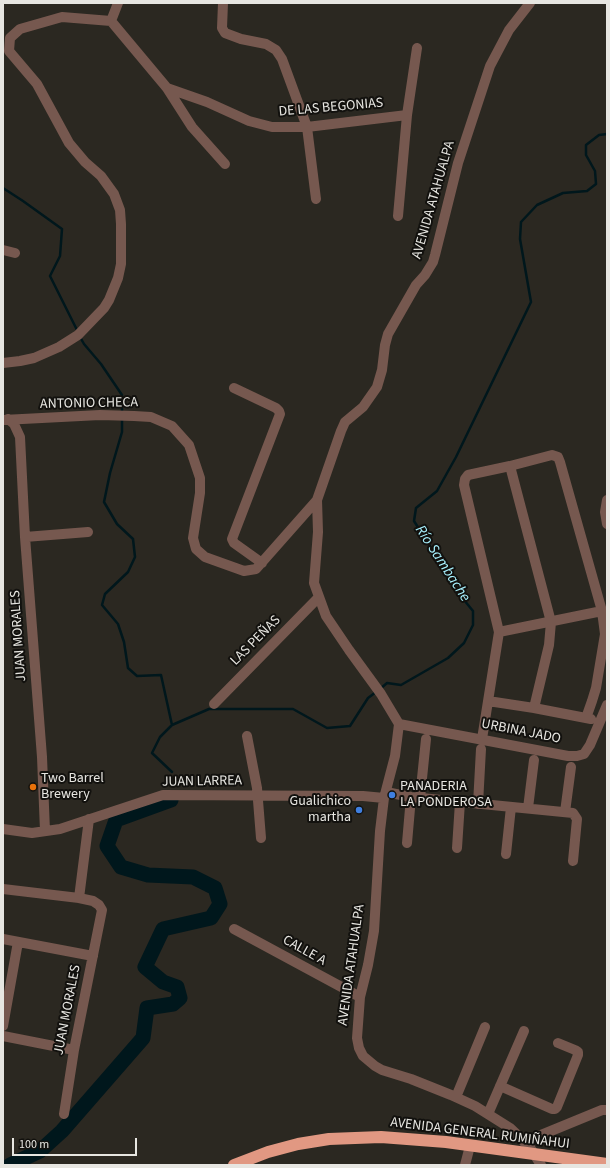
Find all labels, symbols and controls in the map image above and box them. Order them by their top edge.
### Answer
street label: DE LAS BEGONIAS [278,95,384,121]
street label: AVENIDA ATAHUALPA [409,139,459,261]
street label: ANTONIO CHECA [40,395,138,413]
water label: Río Sambache [411,522,473,606]
street label: JUAN MORALES [7,590,31,682]
street label: LAS PEÑAS [227,612,285,670]
street label: URBINA JADO [480,716,562,748]
place label: Two Barrel Brewery [41,771,104,804]
street label: JUAN LARREA [162,773,242,791]
place label: PANADERIA LA PONDEROSA [400,779,492,812]
marker: Two Barrel Brewery [28,782,38,792]
marker: PANADERIA LA PONDEROSA [387,790,397,800]
place label: Gualichico martha [290,794,351,826]
marker: Gualichico martha [354,805,364,815]
street label: AVENIDA ATAHUALPA [335,903,369,1027]
street label: CALLE A [279,932,329,970]
street label: JUAN MORALES [51,963,85,1057]
street label: AVENIDA GENERAL RUMIÑAHUI [389,1115,571,1153]
scale bar [14,1130,139,1156]
text: 100 m [19,1136,49,1153]

